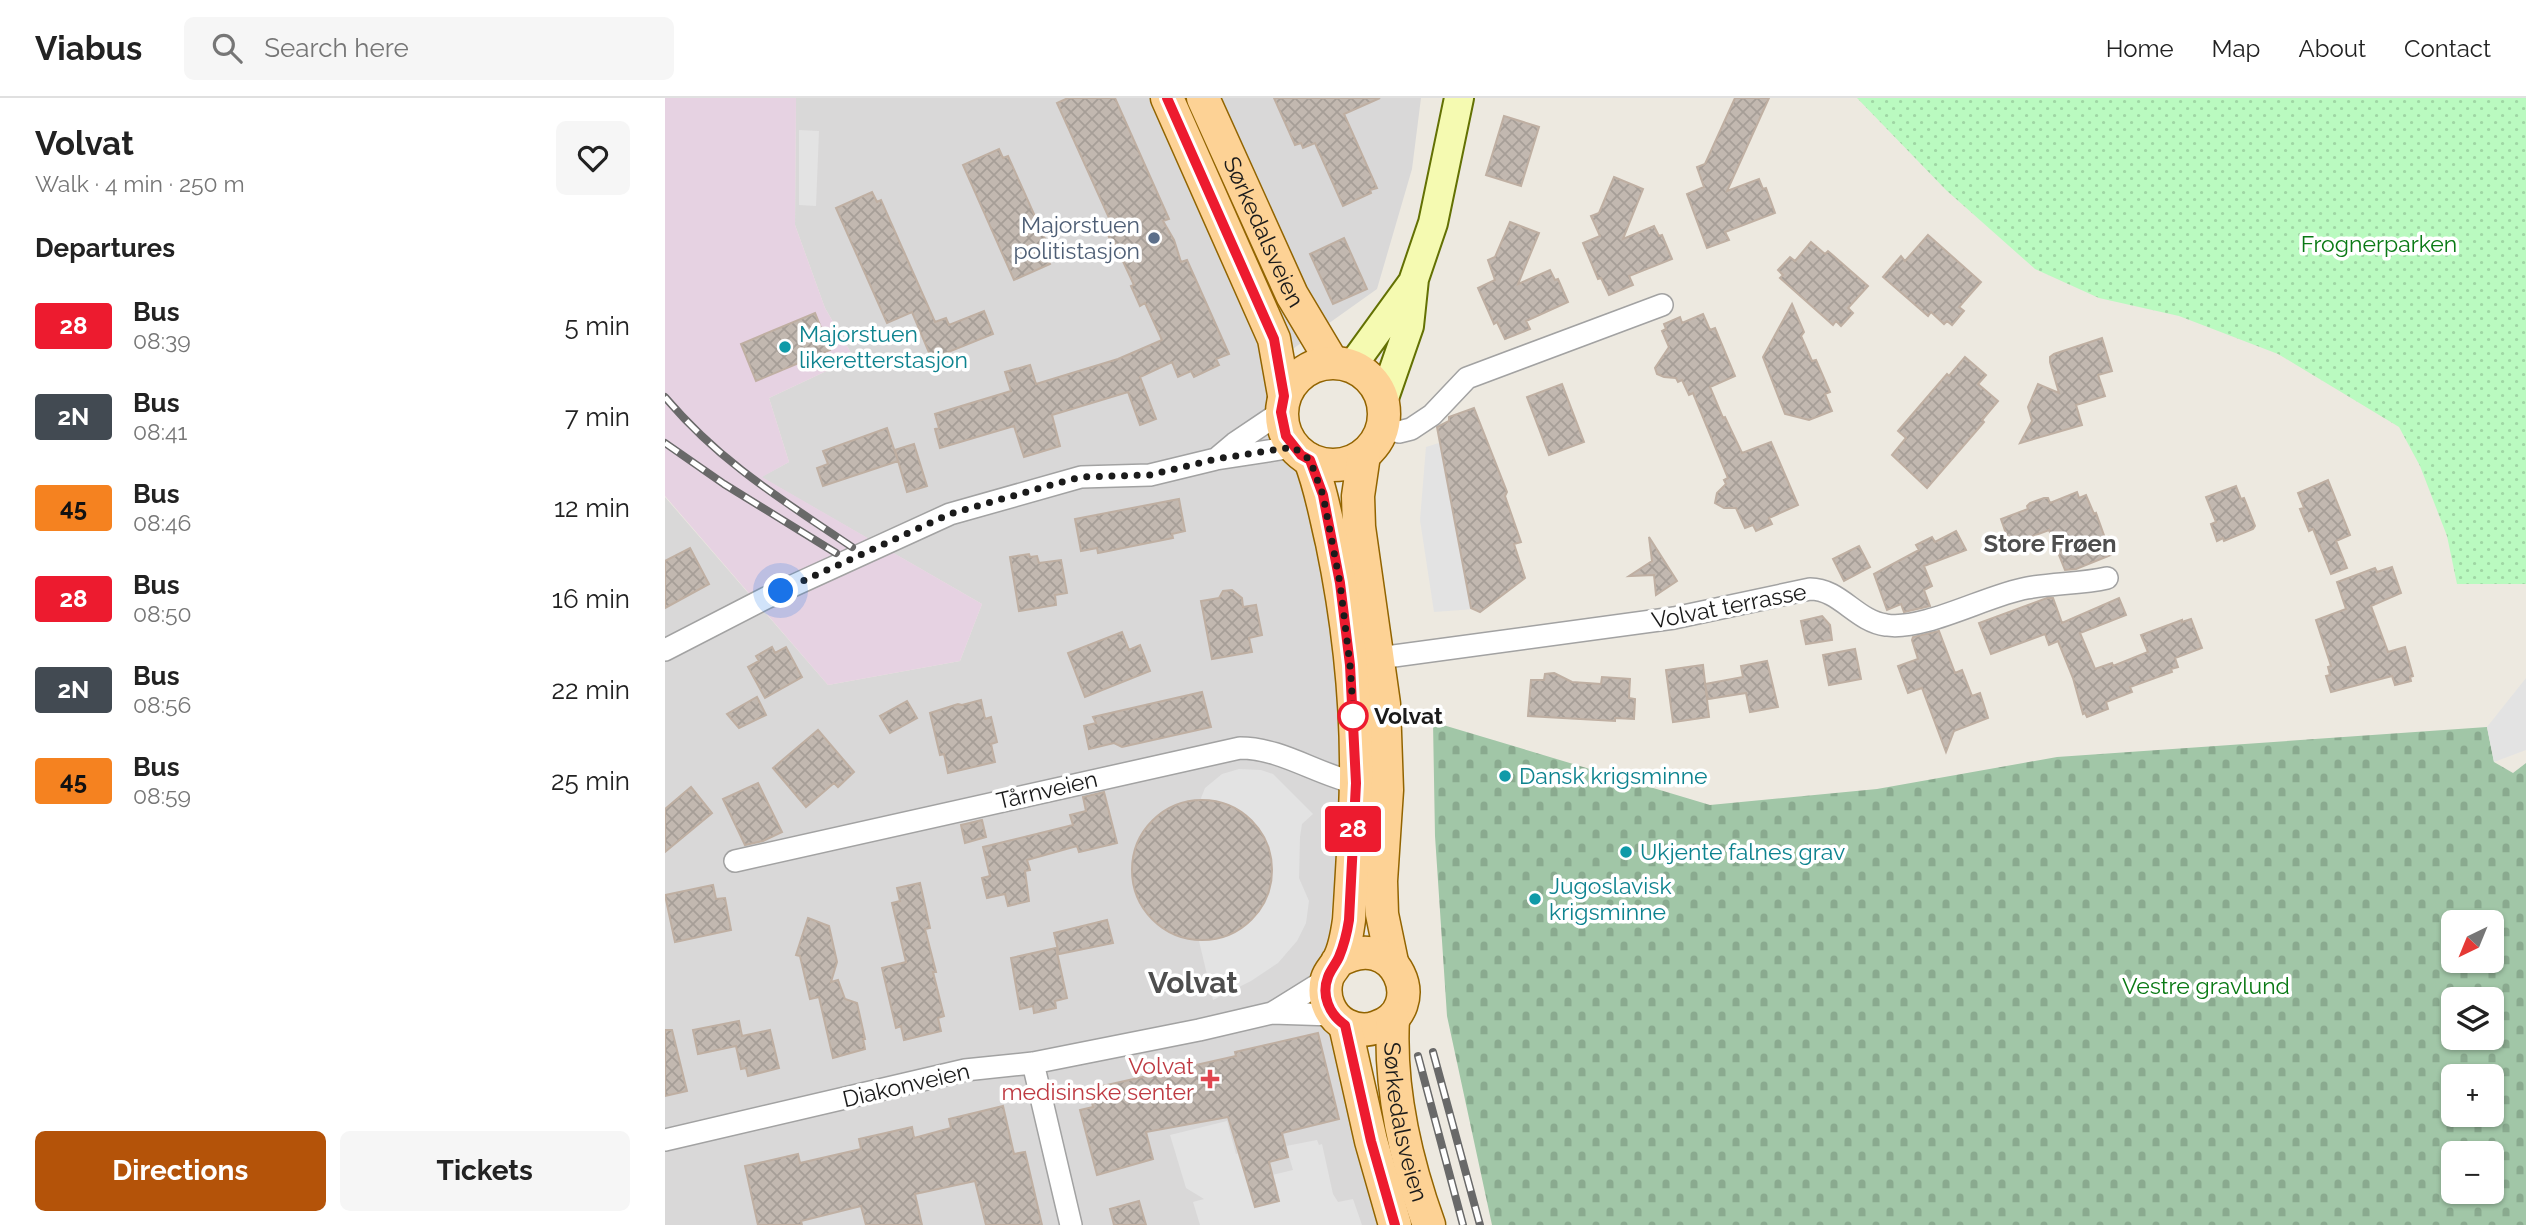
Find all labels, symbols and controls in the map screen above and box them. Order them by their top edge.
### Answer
search box [184,17,674,80]
text: Viabus [35,29,142,68]
icon: search [208,29,246,67]
text: Search here [264,33,409,63]
text: Home [2106,34,2174,63]
text: Map [2212,34,2260,63]
text: About [2298,34,2366,63]
text: Contact [2404,34,2491,63]
button: heart [556,121,630,195]
text: Volvat [35,124,134,163]
street label: Sørkedalsveien [1218,152,1310,312]
text: Walk · 4 min · 250 m [35,170,245,197]
place label: Majorstuen politistasjon [1013,211,1140,264]
marker: Majorstuen politistasjon [1146,230,1162,246]
park label: Frognerparken [2301,230,2457,257]
text: Departures [35,233,175,263]
text: Bus [133,297,180,327]
text: 28 [59,311,88,340]
text: 5 min [564,311,630,341]
place label: Majorstuen likeretterstasjon [799,320,968,373]
text: 08:39 [133,327,191,354]
marker: Majorstuen likeretterstasjon [777,339,793,355]
text: Bus [133,388,180,418]
text: 2N [58,402,89,431]
text: 7 min [565,402,630,432]
text: 08:41 [133,418,187,445]
text: Bus [133,479,180,509]
text: 45 [60,493,87,522]
text: 12 min [554,493,630,523]
text: 08:46 [133,509,191,536]
district label: Store Frøen [1984,529,2117,558]
text: Bus [133,570,180,600]
your location [763,573,798,608]
street label: Volvat terrasse [1649,577,1809,634]
text: 28 [59,584,88,613]
text: 16 min [552,584,630,614]
text: 08:50 [133,600,192,627]
text: Bus [133,661,180,691]
text: 2N [58,675,89,704]
text: 22 min [552,675,630,705]
text: 08:56 [133,691,191,718]
marker: Volvat [1338,701,1368,731]
place label: Volvat [1374,702,1443,729]
text: Bus [133,752,180,782]
place label: Dansk krigsminne [1519,762,1708,789]
street label: Tårnveien [994,765,1100,814]
text: 45 [60,766,87,795]
text: 25 min [551,766,630,796]
marker: Dansk krigsminne [1497,768,1513,784]
text: 08:59 [133,782,191,809]
line badge: 28 [1321,806,1385,852]
text: 28 [1339,814,1367,843]
place label: Ukjente falnes grav [1640,838,1845,865]
marker: Ukjente falnes grav [1618,844,1634,860]
place label: Jugoslavisk krigsminne [1549,872,1672,925]
marker: Jugoslavisk krigsminne [1527,891,1543,907]
north arrow [2441,910,2504,973]
map controls [2441,910,2504,1204]
district label: Volvat [1148,965,1238,1000]
park label: Vestre gravlund [2122,972,2290,999]
button: layers [2441,987,2504,1050]
street label: Sørkedalsveien [1379,1042,1434,1205]
place label: Volvat medisinske senter [1001,1052,1194,1105]
street label: Diakonveien [840,1057,972,1112]
button: + [2441,1064,2504,1127]
marker: Volvat medisinske senter [1200,1069,1220,1089]
button: Directions [35,1131,326,1211]
button: Tickets [340,1131,630,1211]
button: − [2441,1141,2504,1204]

